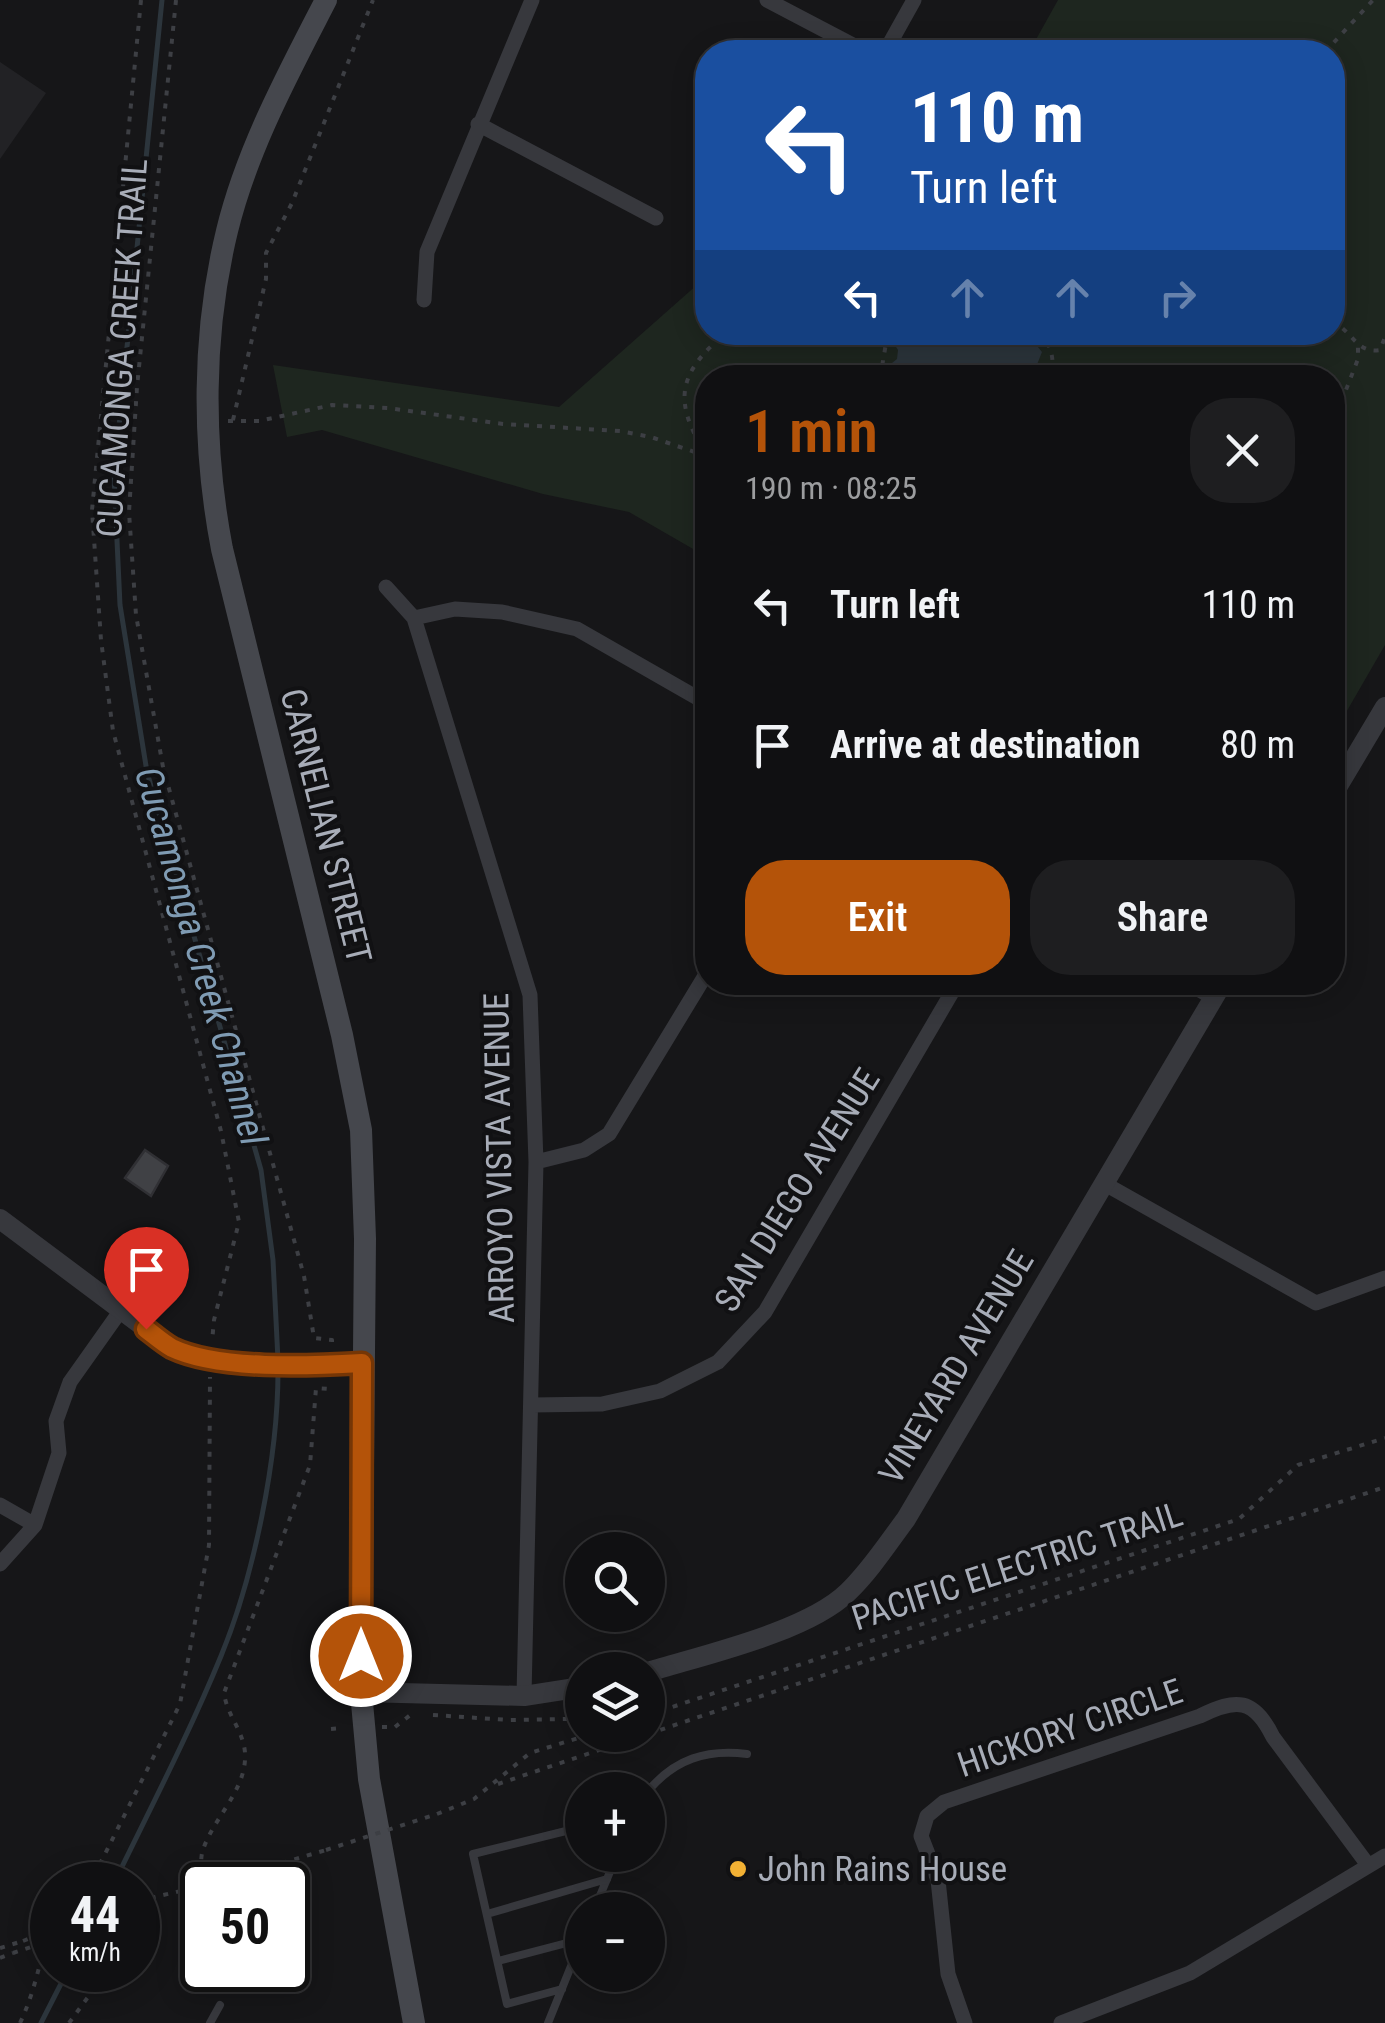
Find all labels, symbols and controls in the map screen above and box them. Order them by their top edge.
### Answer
text: 110 m [910,77,1084,159]
icon: left [745,80,875,210]
street label: CUCAMONGA CREEK TRAIL [89,157,156,539]
text: Turn left [910,161,1058,214]
icon: left [835,270,890,325]
icon: ahead [940,270,995,325]
icon: ahead [1045,270,1100,325]
icon: right [1150,270,1205,325]
text: 1 min [745,396,878,467]
button: close [1190,398,1295,503]
text: 190 m · 08:25 [745,469,917,507]
icon: left [745,578,800,633]
text: Turn left [830,583,960,627]
text: 110 m [1201,583,1295,627]
street label: CARNELIAN STREET [272,685,379,968]
icon: arrive [745,718,800,773]
text: Arrive at destination [830,723,1140,767]
text: 80 m [1220,723,1295,767]
water label: Cucamonga Creek Channel [126,762,276,1151]
button: Exit [745,860,1010,975]
button: Share [1030,860,1295,975]
street label: ARROYO VISTA AVENUE [476,992,523,1324]
street label: SAN DIEGO AVENUE [706,1061,889,1319]
pin [104,1227,189,1330]
icon: arrive [119,1242,174,1297]
street label: VINEYARD AVENUE [870,1243,1042,1492]
street label: PACIFIC ELECTRIC TRAIL [847,1494,1188,1639]
map controls [565,1532,665,1992]
button: search [565,1532,665,1632]
position arrow [309,1604,413,1708]
button: layers [565,1652,665,1752]
street label: HICKORY CIRCLE [952,1671,1188,1786]
button: + [565,1772,665,1872]
place label: John Rains House [758,1849,1007,1890]
marker: John Rains House [727,1858,749,1880]
speed limit sign: 50 [180,1862,310,1992]
text: 44 [70,1886,120,1944]
button: − [565,1892,665,1992]
text: km/h [69,1938,121,1967]

